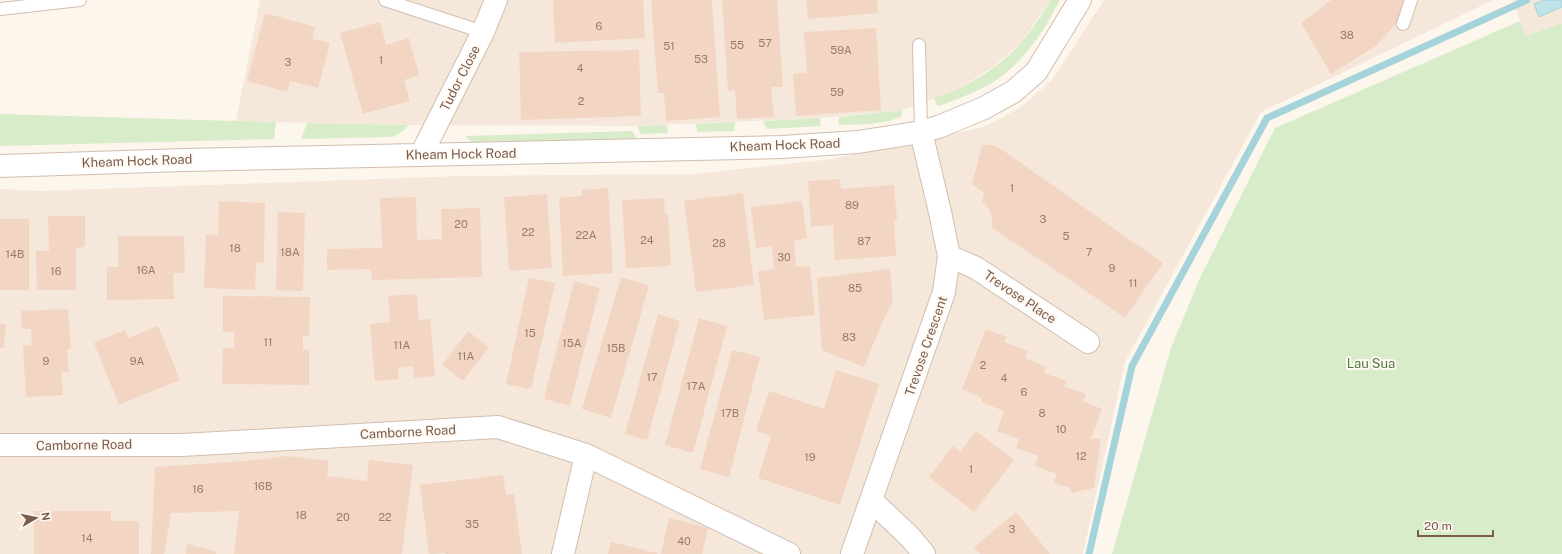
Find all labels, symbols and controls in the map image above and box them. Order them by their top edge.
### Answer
house number: 6 [596,20,603,32]
house number: 38 [1340,29,1354,41]
house number: 57 [758,37,772,49]
house number: 55 [730,39,744,51]
house number: 51 [663,40,675,52]
street label: Tudor Close [437,43,483,113]
house number: 59A [830,44,852,56]
house number: 53 [694,53,708,65]
house number: 1 [379,54,383,66]
house number: 3 [285,56,292,68]
house number: 4 [577,62,584,74]
house number: 59 [830,86,844,98]
house number: 2 [578,95,585,107]
street label: Kheam Hock Road [729,136,841,154]
street label: Kheam Hock Road [406,146,516,162]
street label: Kheam Hock Road [81,152,193,170]
house number: 1 [1010,182,1014,194]
house number: 89 [845,199,859,211]
house number: 3 [1040,213,1047,225]
house number: 20 [454,218,468,230]
house number: 22 [521,226,535,238]
house number: 22A [576,229,597,241]
house number: 5 [1062,230,1070,242]
house number: 24 [640,234,654,246]
house number: 87 [857,235,871,247]
house number: 28 [712,237,726,249]
house number: 18 [229,242,241,254]
house number: 18A [280,246,300,258]
house number: 7 [1086,246,1093,258]
house number: 14B [6,248,24,260]
house number: 30 [777,251,791,263]
house number: 9 [1109,262,1116,274]
house number: 16A [136,264,156,276]
house number: 16 [50,265,62,277]
street label: Trevose Place [981,267,1059,327]
house number: 11 [1129,277,1137,289]
house number: 85 [848,282,862,294]
street label: Trevose Crescent [902,294,950,398]
house number: 15 [524,327,536,339]
house number: 83 [842,331,856,343]
house number: 11 [264,336,272,348]
house number: 15A [562,337,582,349]
house number: 11A [394,339,411,351]
house number: 15B [607,342,625,354]
house number: 11A [458,350,475,362]
house number: 9 [43,355,50,367]
house number: 9A [130,355,145,367]
park label: Lau Sua [1347,356,1395,371]
house number: 2 [980,359,987,371]
house number: 17 [646,371,658,383]
house number: 4 [1001,372,1008,384]
house number: 17A [687,380,706,392]
house number: 6 [1021,386,1028,398]
house number: 17B [721,407,739,419]
house number: 8 [1038,407,1046,419]
street label: Camborne Road [360,422,456,442]
house number: 10 [1055,423,1067,435]
street label: Camborne Road [36,437,132,453]
house number: 12 [1075,450,1087,462]
house number: 19 [804,451,816,463]
house number: 1 [969,463,973,475]
house number: 16B [254,480,272,492]
house number: 16 [192,483,204,495]
north arrow [16,498,56,538]
house number: 18 [295,509,307,521]
text: N [39,511,52,522]
house number: 20 [336,511,350,523]
house number: 22 [378,511,392,523]
scale bar [1418,512,1493,538]
house number: 35 [465,518,479,530]
text: 20 m [1424,519,1452,533]
house number: 3 [1009,523,1016,535]
house number: 14 [81,532,93,544]
house number: 40 [677,535,691,547]

